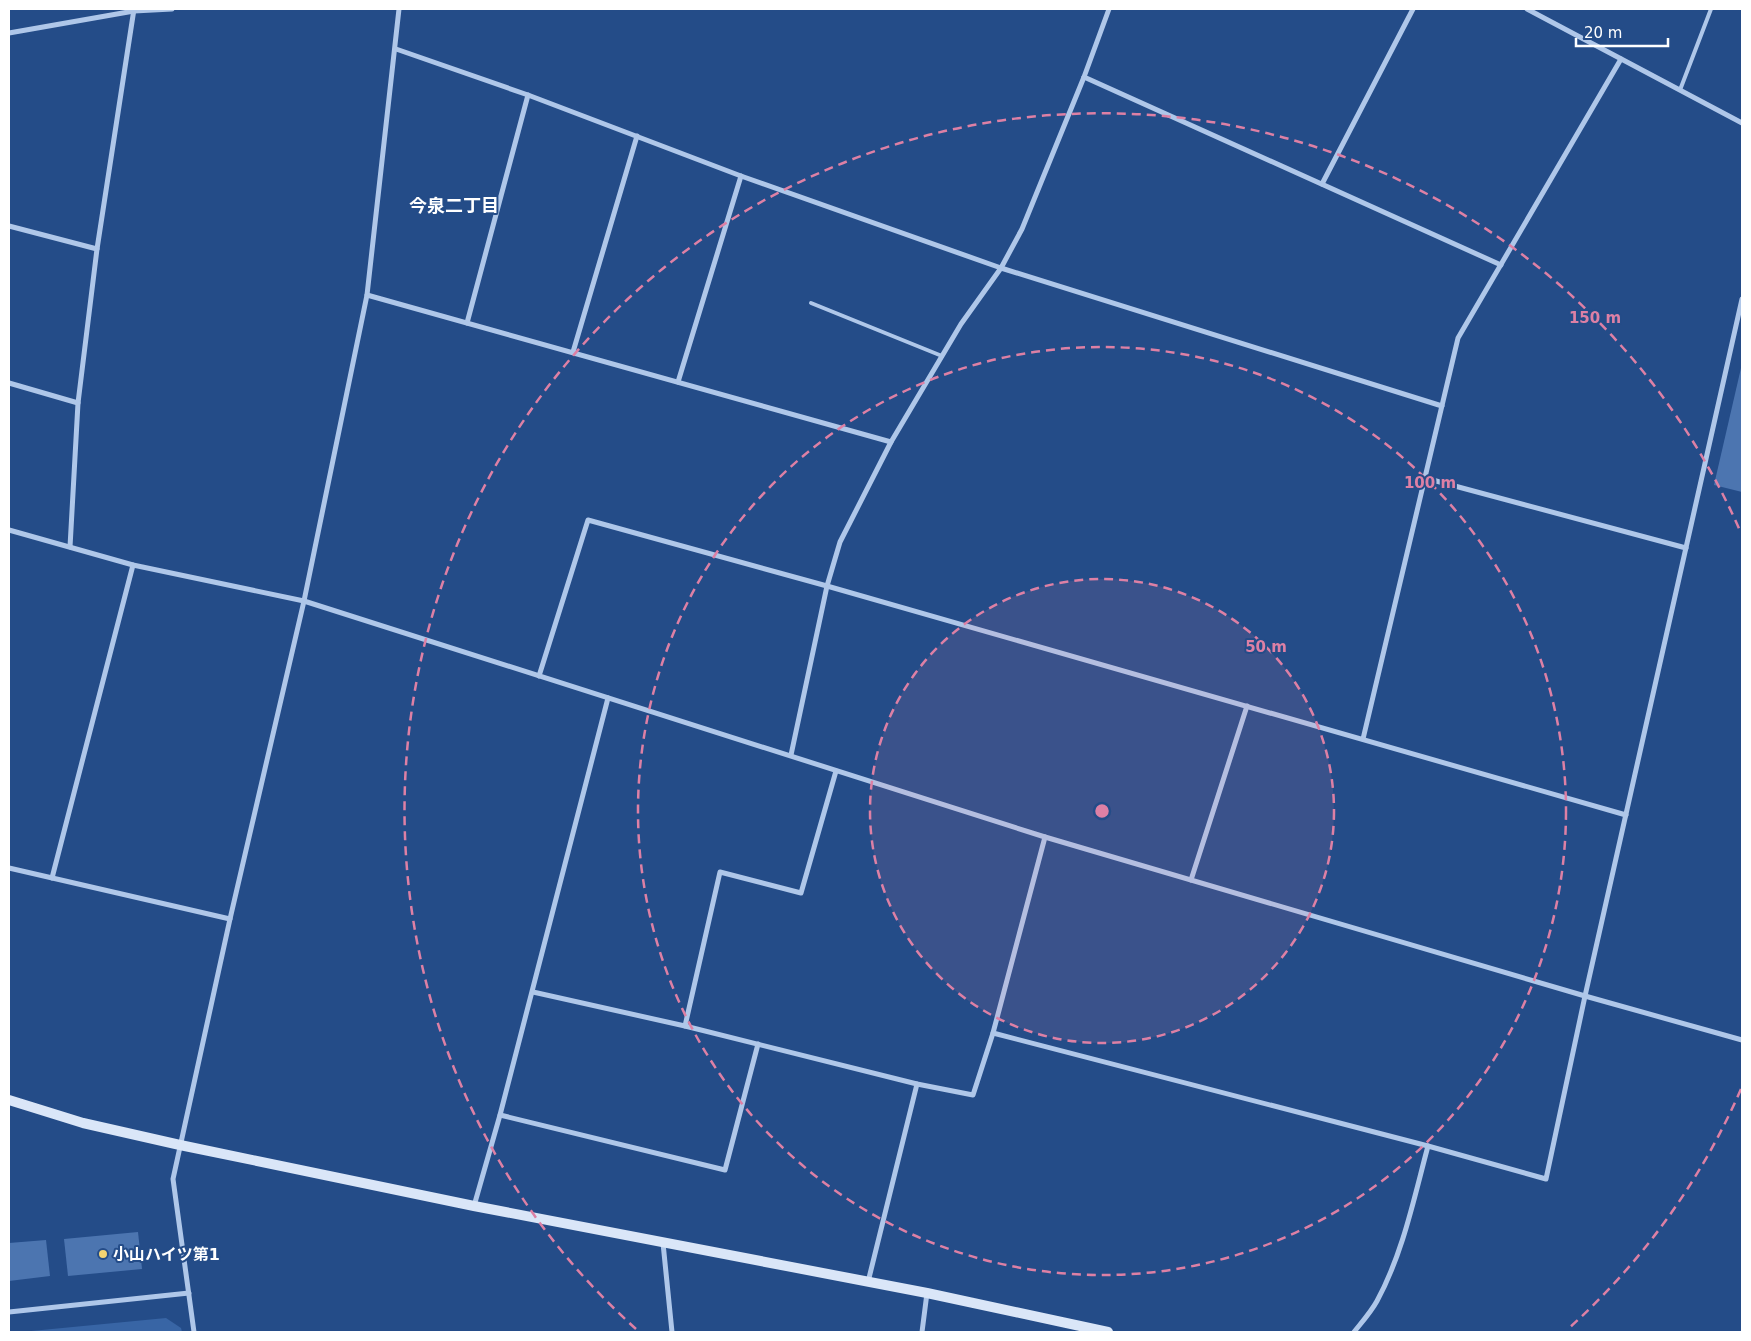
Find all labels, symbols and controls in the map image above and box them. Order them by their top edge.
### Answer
scale bar [1576,15,1668,47]
text: 20 m [1584,24,1622,42]
district label: 今泉二丁目 [409,195,499,216]
text: 150 m [1569,309,1621,327]
text: 100 m [1404,474,1456,492]
text: 50 m [1245,638,1287,656]
centre of rings [1093,802,1111,820]
place label: 小山ハイツ第1 [113,1245,220,1264]
marker: 小山ハイツ第1 [97,1248,109,1260]

